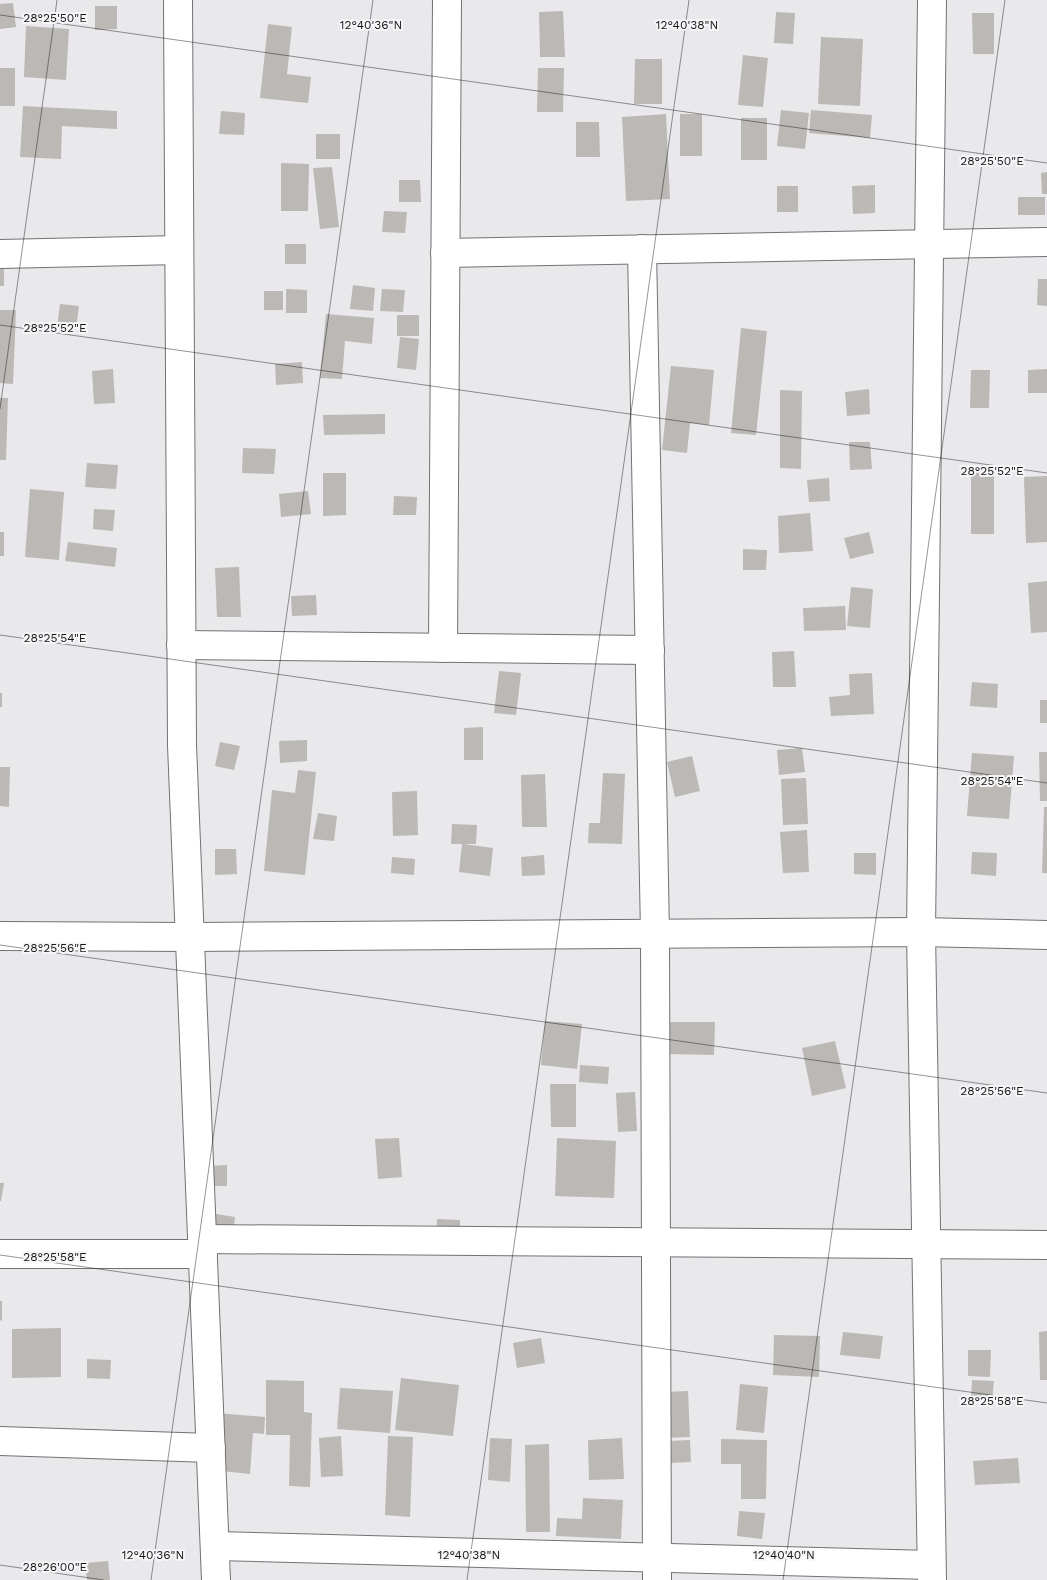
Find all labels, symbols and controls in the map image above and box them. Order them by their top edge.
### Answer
text: 28°25'50"E [23,11,87,25]
text: 12°40'36"N [340,18,402,32]
text: 12°40'38"N [656,18,718,32]
text: 28°25'50"E [960,154,1024,168]
text: 28°25'52"E [23,321,87,335]
text: 28°25'52"E [960,464,1024,478]
text: 28°25'54"E [24,631,87,645]
text: 28°25'54"E [961,774,1024,788]
text: 28°25'56"E [23,941,87,955]
text: 28°25'56"E [960,1084,1024,1098]
text: 28°25'58"E [23,1250,87,1264]
text: 28°25'58"E [960,1394,1024,1408]
text: 12°40'36"N [122,1548,184,1562]
text: 12°40'38"N [438,1548,500,1562]
text: 12°40'40"N [753,1548,815,1562]
text: 28°26'00"E [23,1560,88,1574]

